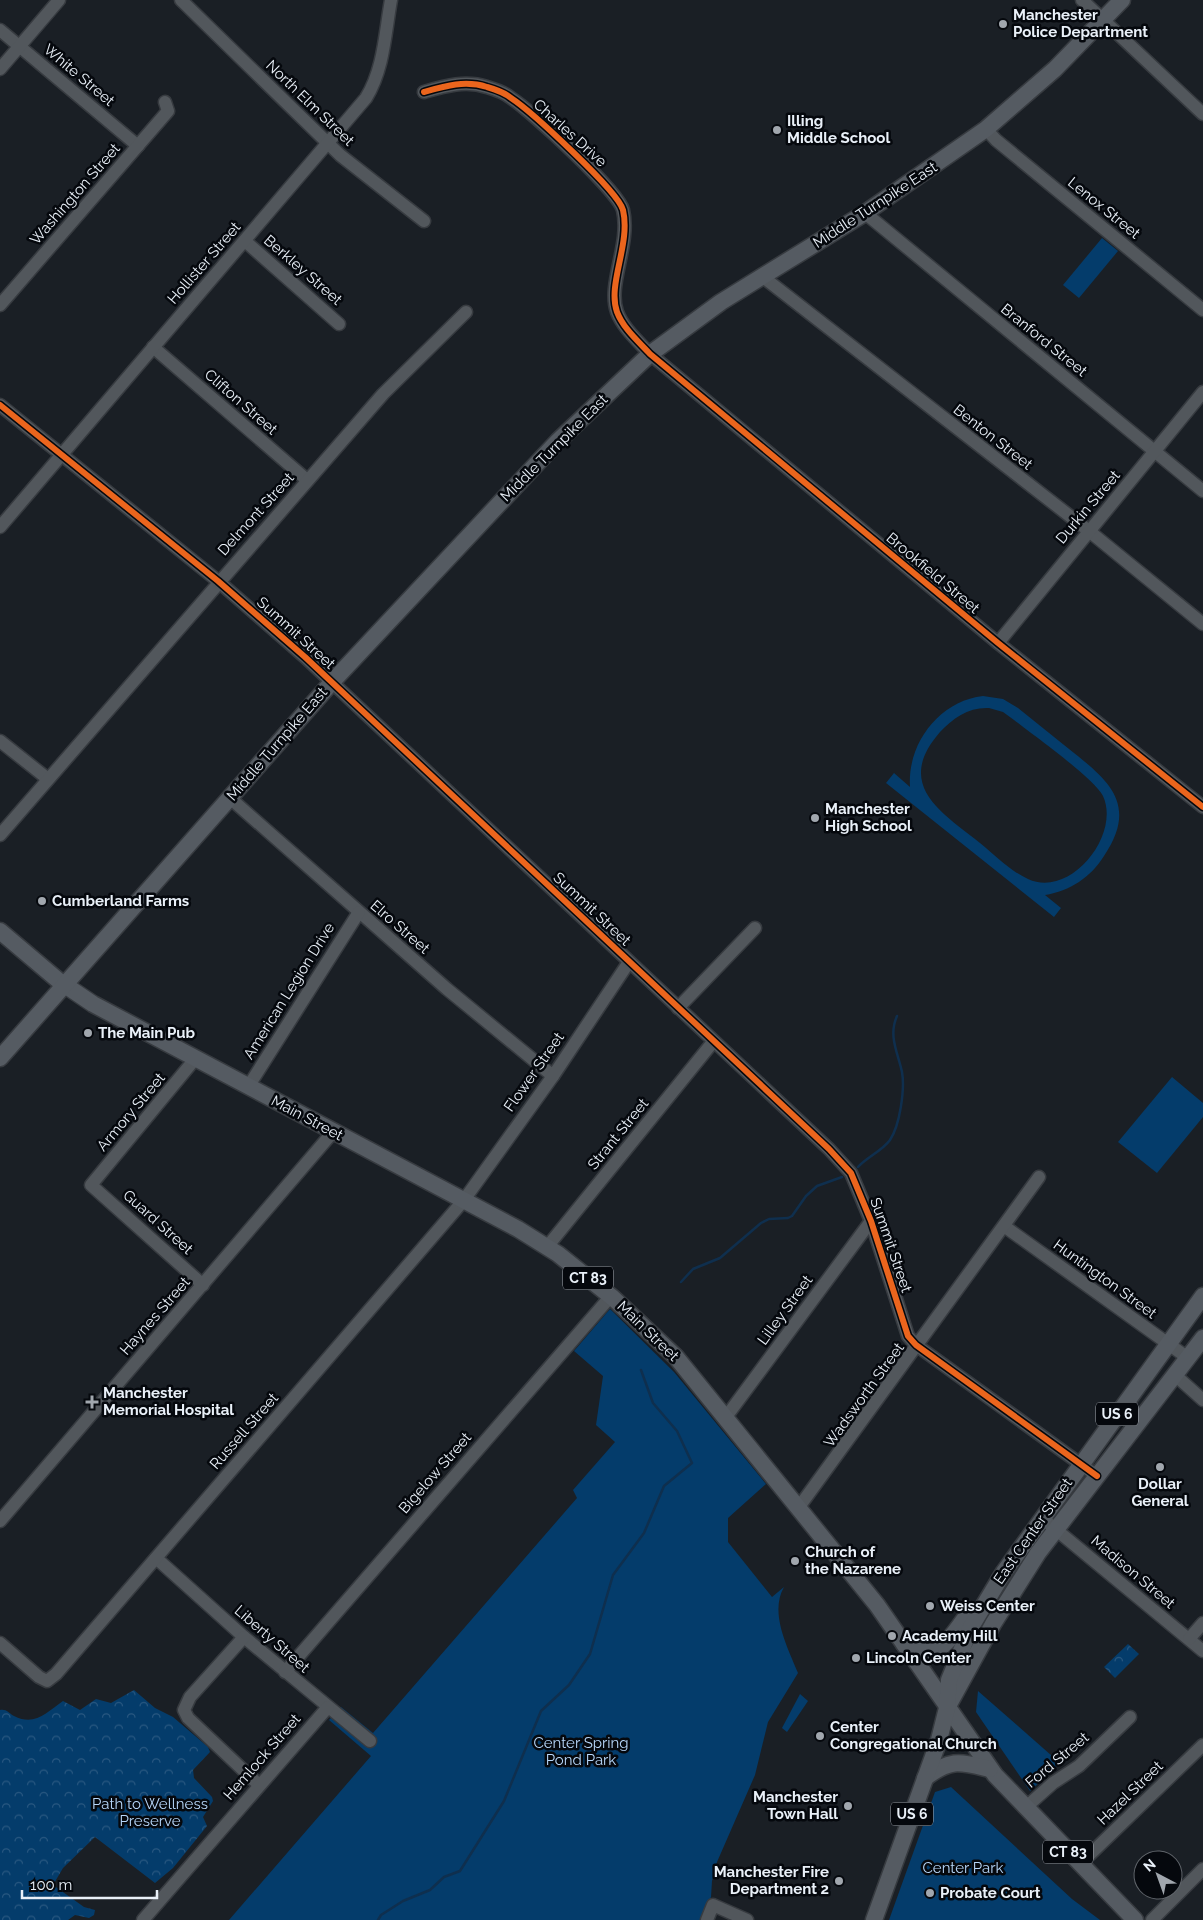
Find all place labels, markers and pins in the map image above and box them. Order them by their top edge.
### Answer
place label: Manchester Police Department [1013,6,1148,41]
marker: Manchester Police Department [997,18,1009,30]
place label: Illing Middle School [787,112,890,147]
marker: Illing Middle School [771,124,783,136]
place label: Manchester High School [825,800,912,835]
marker: Manchester High School [809,812,821,824]
place label: Cumberland Farms [52,892,189,910]
marker: Cumberland Farms [36,895,48,907]
place label: The Main Pub [98,1024,196,1042]
marker: The Main Pub [82,1027,94,1039]
place label: Manchester Memorial Hospital [103,1384,234,1419]
marker: Manchester Memorial Hospital [85,1395,99,1409]
marker: Dollar General [1154,1461,1166,1473]
place label: Dollar General [1131,1475,1189,1510]
place label: Church of the Nazarene [805,1543,901,1578]
marker: Church of the Nazarene [789,1555,801,1567]
place label: Weiss Center [940,1597,1035,1615]
marker: Weiss Center [924,1600,936,1612]
place label: Academy Hill [902,1627,998,1645]
marker: Academy Hill [886,1630,898,1642]
place label: Lincoln Center [866,1649,971,1667]
marker: Lincoln Center [850,1652,862,1664]
place label: Center Congregational Church [830,1718,997,1753]
marker: Center Congregational Church [814,1730,826,1742]
place label: Manchester Town Hall [753,1788,838,1823]
marker: Manchester Town Hall [842,1800,854,1812]
place label: Manchester Fire Department 2 [714,1863,829,1898]
marker: Manchester Fire Department 2 [833,1875,845,1887]
place label: Probate Court [940,1884,1041,1902]
marker: Probate Court [924,1887,936,1899]

